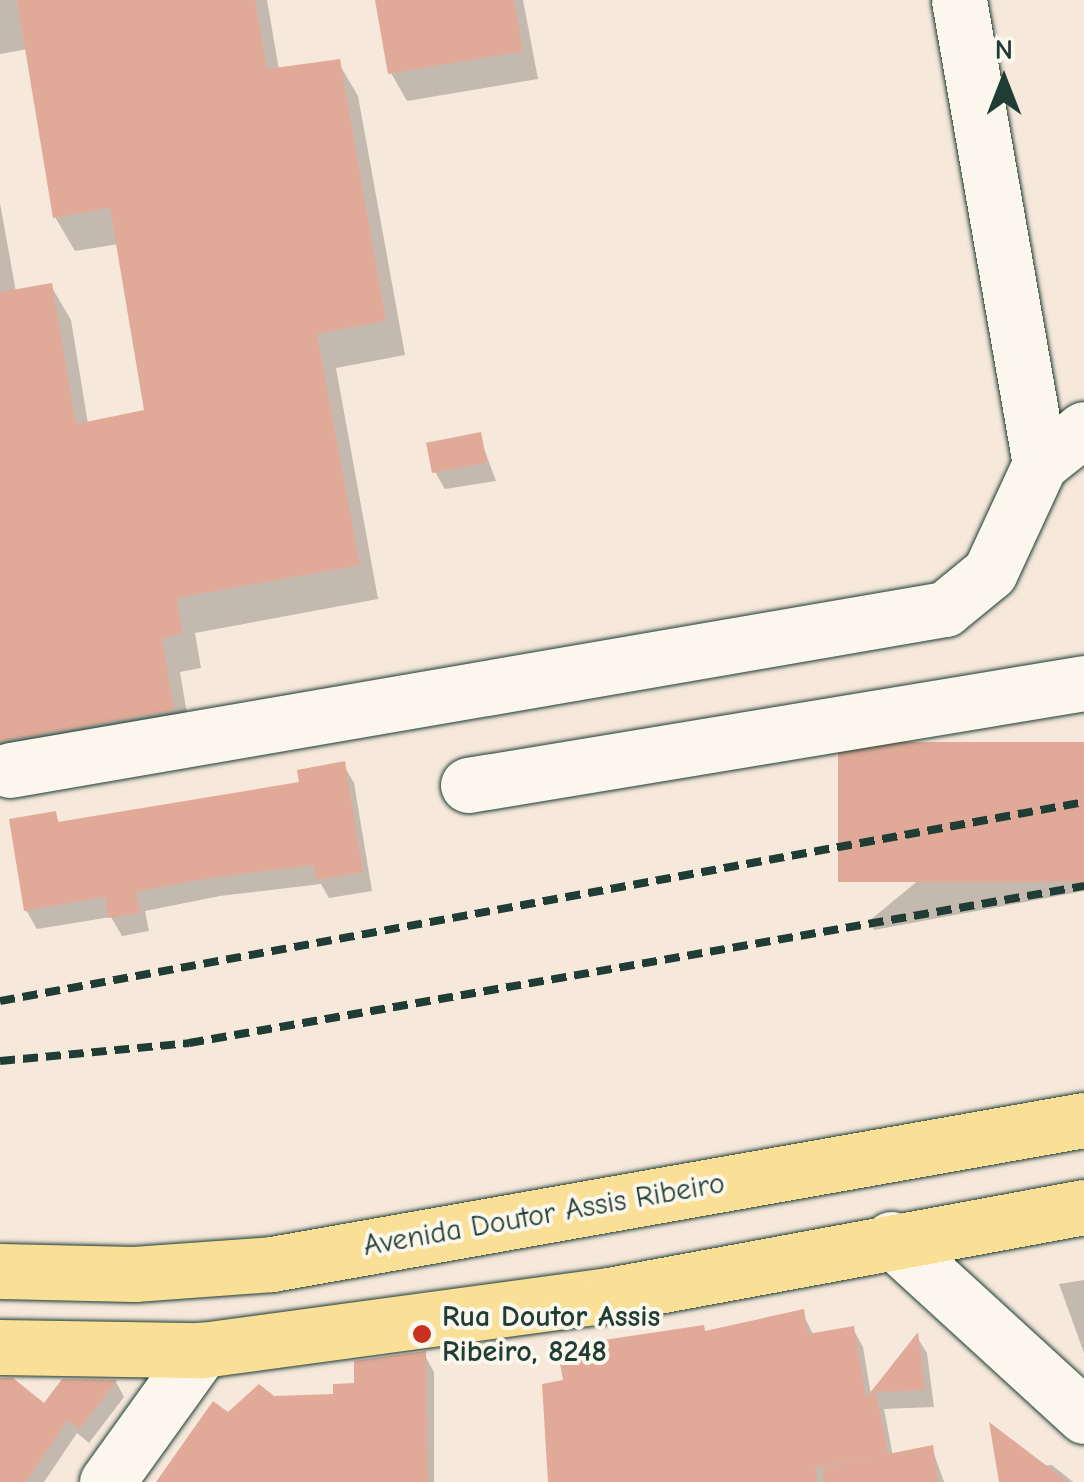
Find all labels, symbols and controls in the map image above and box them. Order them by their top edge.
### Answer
north arrow [954,30,1054,130]
text: N [995,34,1013,66]
street label: Avenida Doutor Assis Ribeiro [360,1165,728,1265]
place label: Rua Doutor Assis Ribeiro, 8248 [442,1299,660,1370]
marker: Rua Doutor Assis Ribeiro, 8248 [411,1323,433,1345]

